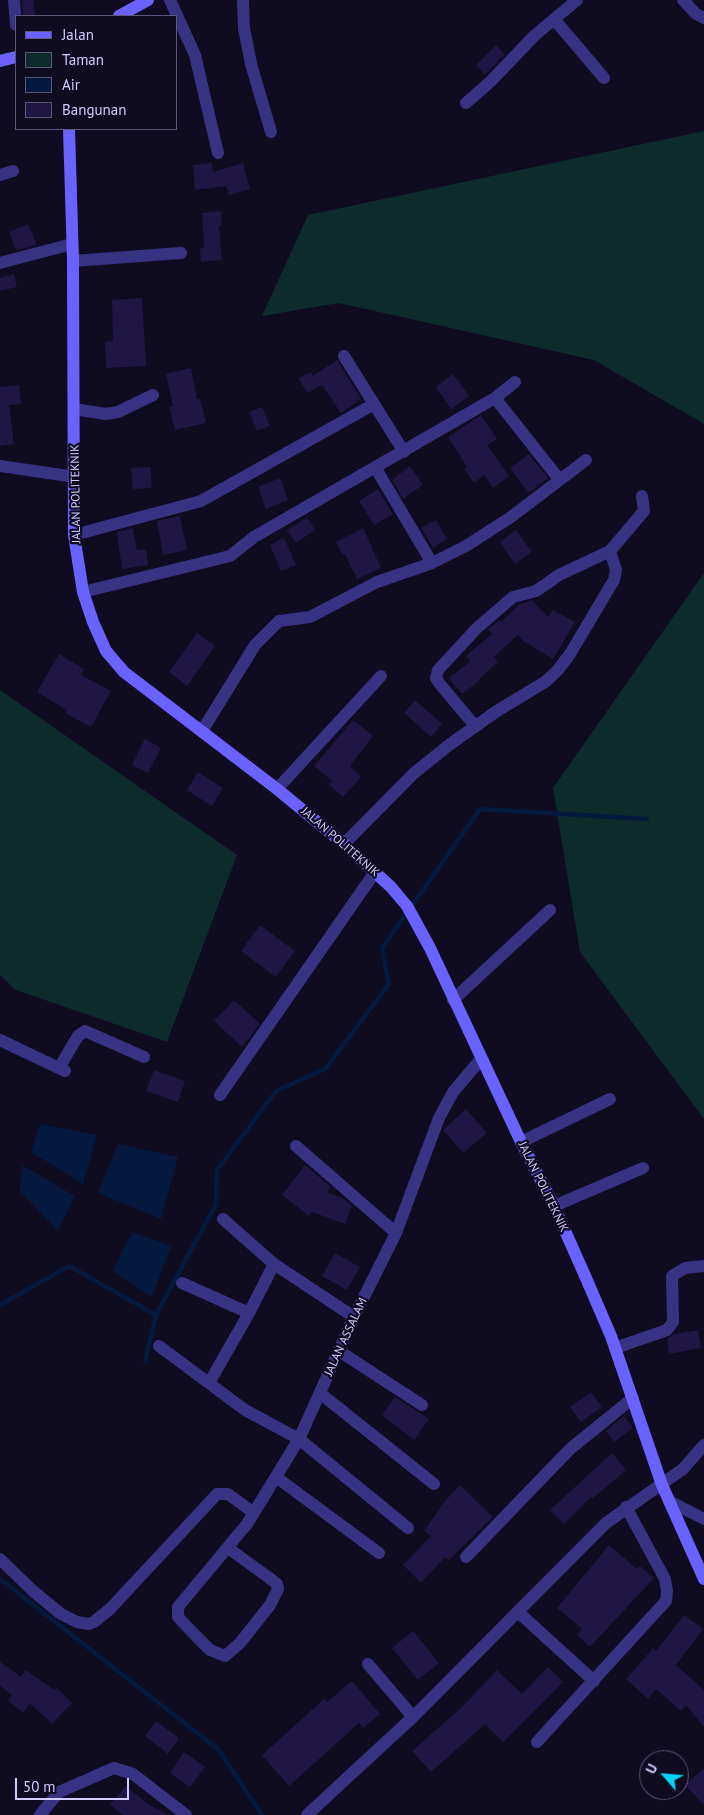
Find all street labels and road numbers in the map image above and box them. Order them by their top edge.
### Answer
street label: JALAN POLITEKNIK [68,444,84,544]
street label: JALAN POLITEKNIK [298,804,382,880]
street label: JALAN POLITEKNIK [515,1139,571,1235]
street label: JALAN ASSALAM [322,1296,370,1378]

